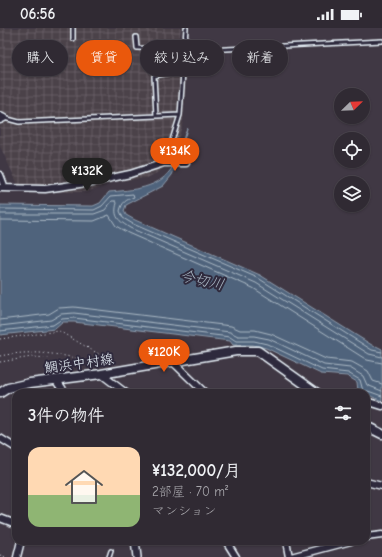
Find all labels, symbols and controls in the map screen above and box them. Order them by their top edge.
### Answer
text: 06:56 [20,5,55,23]
chip: 購入 [12,40,68,76]
chip: 賃貸 [76,40,132,76]
chip: 絞り込み [140,40,224,76]
chip: 新着 [232,40,288,76]
north arrow [334,88,370,124]
map controls [334,88,370,212]
button: locate [334,132,370,168]
pin: ¥134K [147,138,203,172]
text: ¥134K [159,143,191,158]
pin: ¥132K [59,158,115,192]
text: ¥132K [71,163,103,178]
button: layers [334,176,370,212]
water label: 今切川 [178,266,226,294]
pin: ¥120K [136,339,192,373]
text: ¥120K [148,344,180,359]
street label: 鯛浜中村線 [43,350,115,377]
icon: filters [332,402,354,424]
text: 3件の物件 [28,406,104,425]
text: ¥132,000/月 [152,461,241,480]
icon: home [60,463,108,511]
text: 2部屋 · 70 m² [152,484,228,499]
text: マンション [152,503,216,518]

